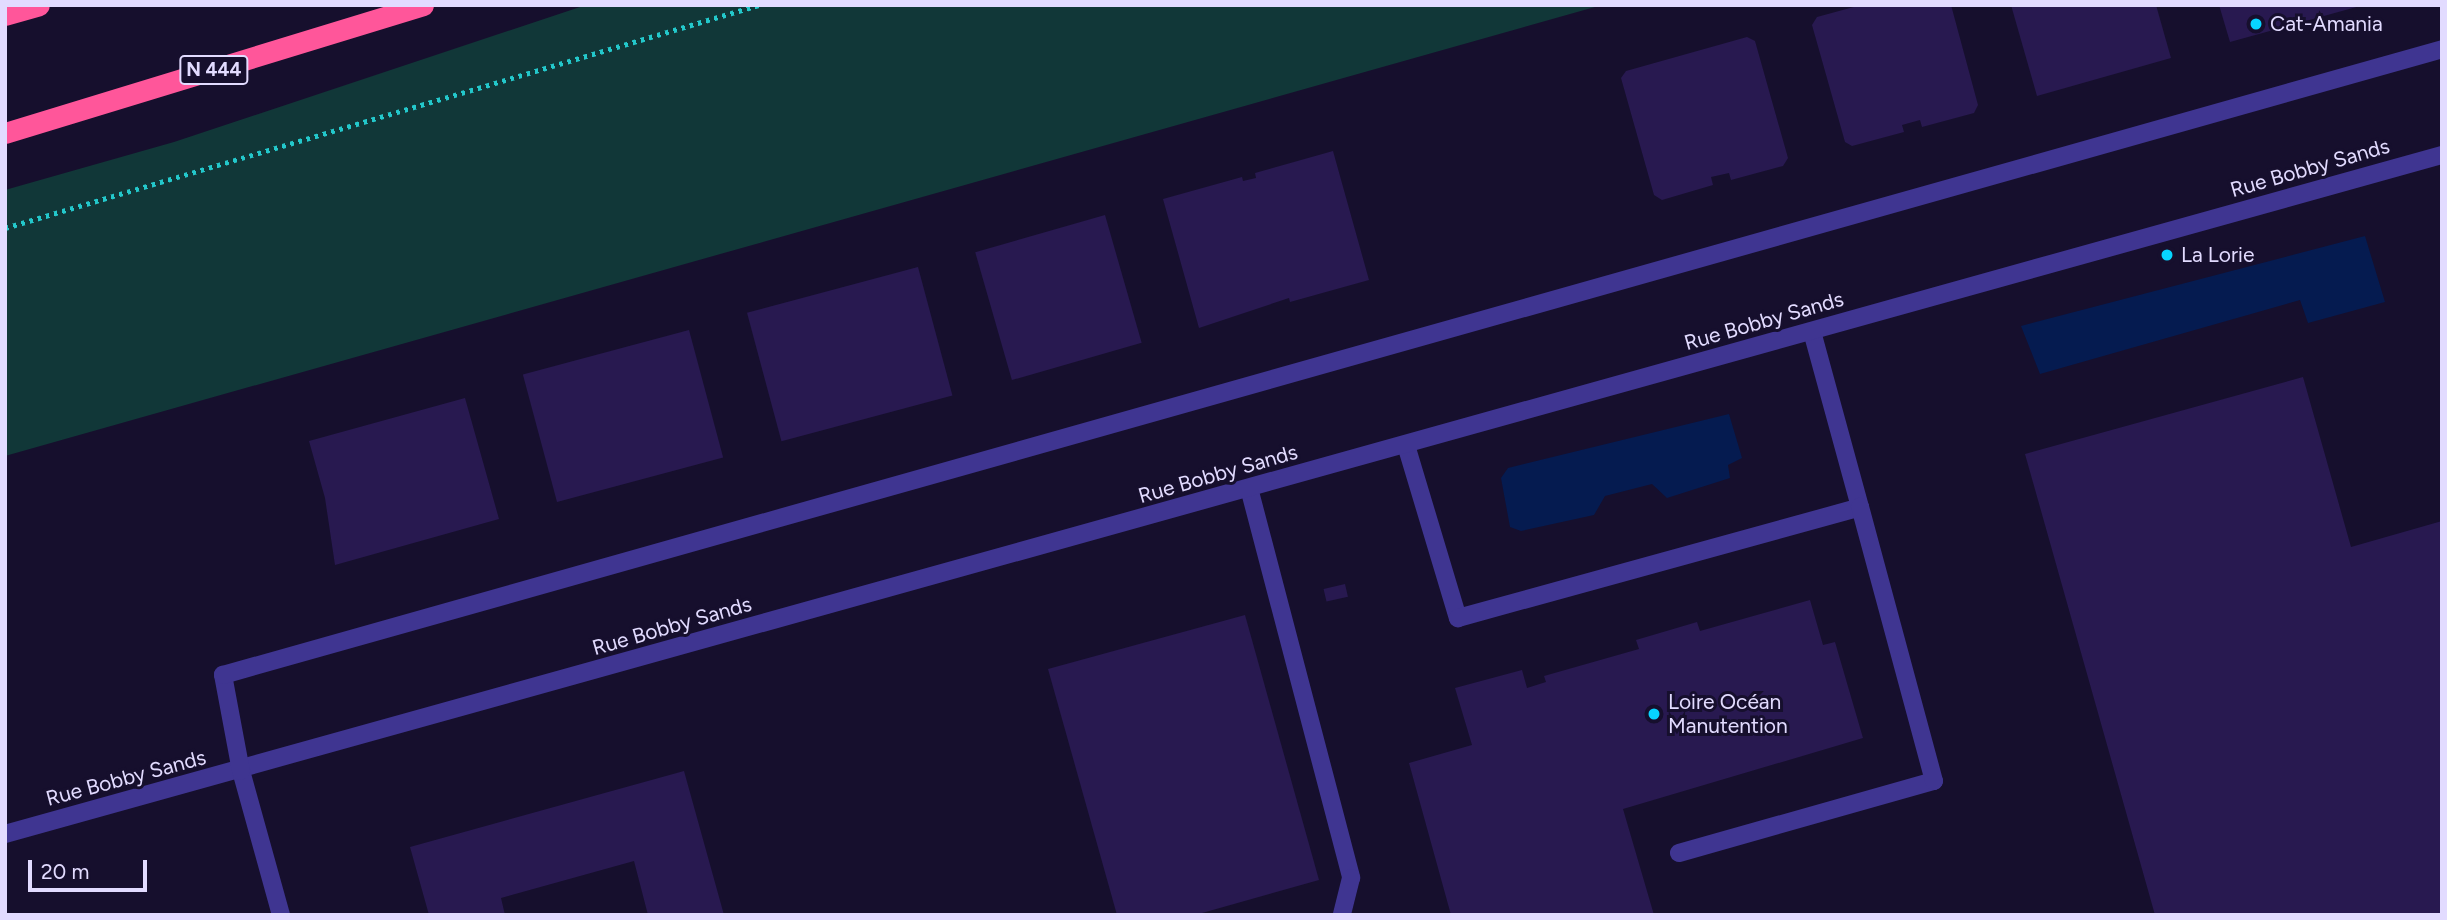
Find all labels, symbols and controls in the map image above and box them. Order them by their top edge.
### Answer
place label: Cat-Amania [2270,11,2383,37]
marker: Cat-Amania [2248,16,2264,32]
road number: N 444 [179,54,249,86]
street label: Rue Bobby Sands [2227,133,2393,203]
place label: La Lorie [2181,242,2254,268]
marker: La Lorie [2159,247,2175,263]
street label: Rue Bobby Sands [1681,286,1847,356]
street label: Rue Bobby Sands [1135,439,1301,509]
street label: Rue Bobby Sands [589,591,755,661]
place label: Loire Océan Manutention [1668,689,1788,739]
marker: Loire Océan Manutention [1646,706,1662,722]
street label: Rue Bobby Sands [43,745,209,811]
scale bar [32,846,150,890]
text: 20 m [41,859,89,884]

